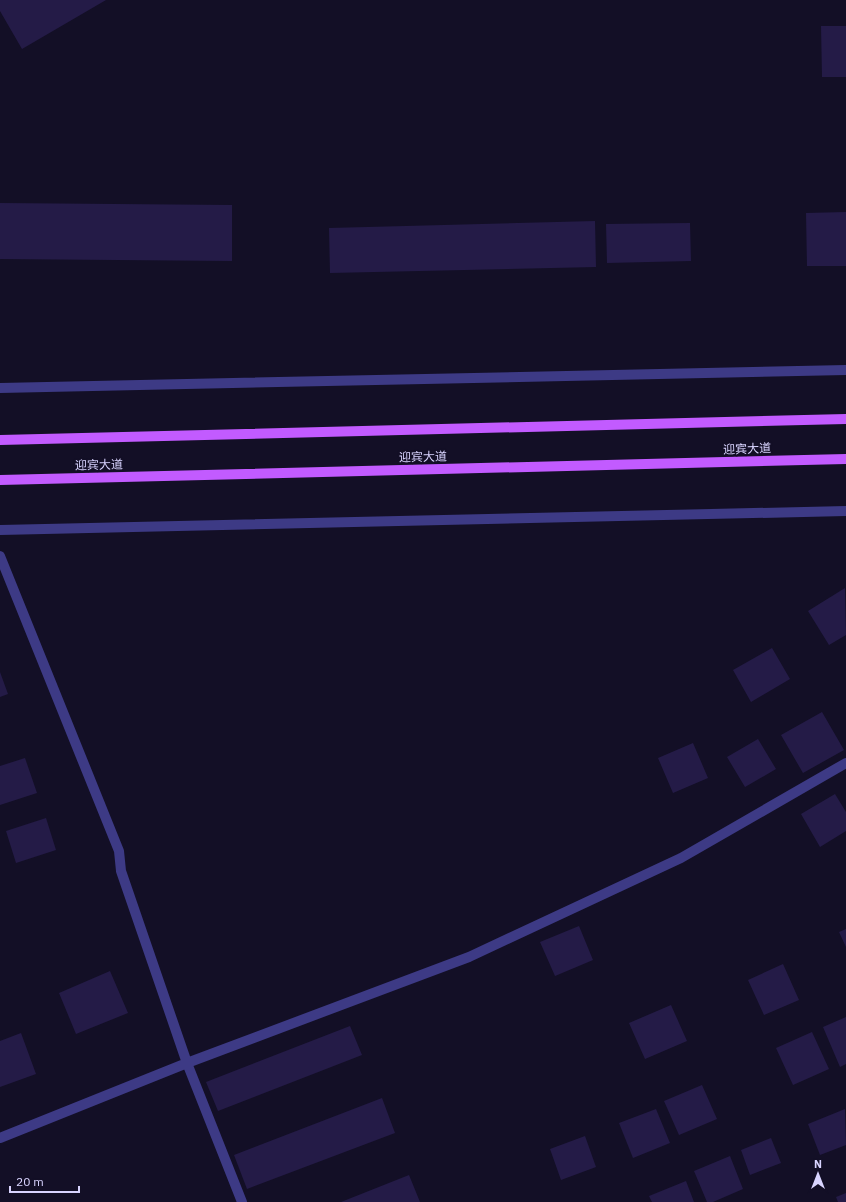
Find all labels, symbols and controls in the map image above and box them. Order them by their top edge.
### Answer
street label: 迎宾大道 [723,440,771,457]
street label: 迎宾大道 [399,449,447,464]
street label: 迎宾大道 [75,457,123,472]
north arrow [798,1154,838,1194]
text: N [814,1157,822,1171]
scale bar [10,1168,79,1194]
text: 20 m [16,1174,44,1189]

